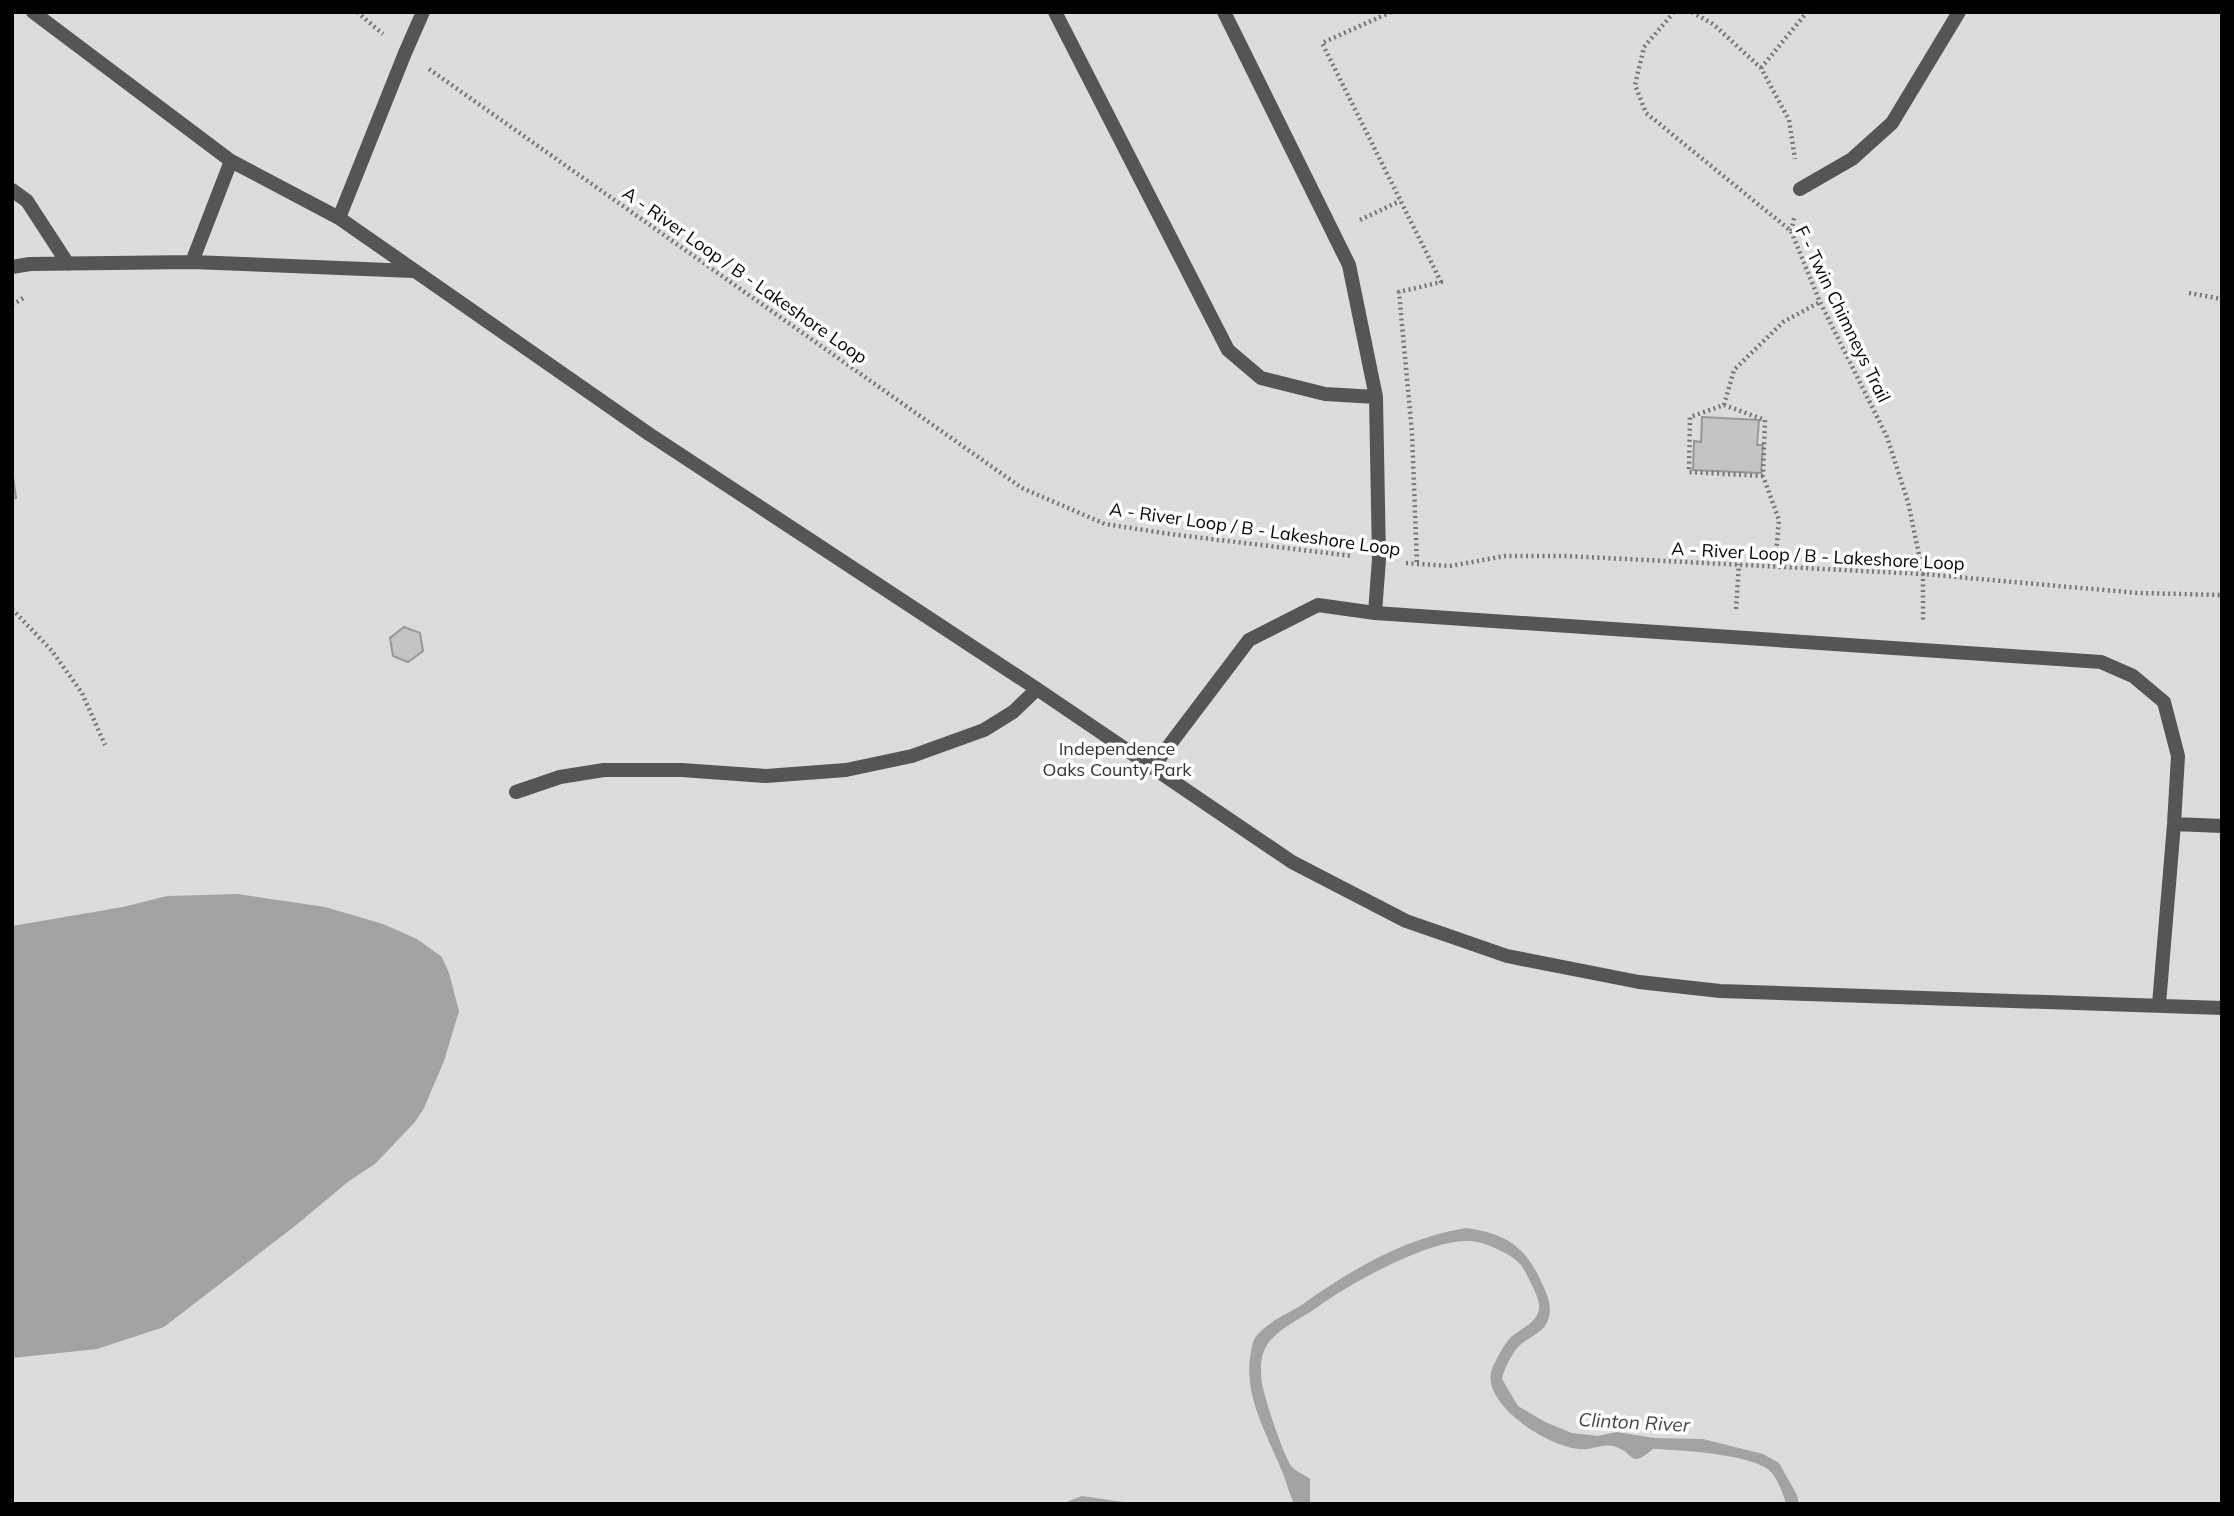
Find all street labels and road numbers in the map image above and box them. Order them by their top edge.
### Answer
street label: A - River Loop / B - Lakeshore Loop [618,181,872,369]
street label: F - Twin Chimneys Trail [1790,222,1896,406]
street label: A - River Loop / B - Lakeshore Loop [1108,497,1402,561]
street label: A - River Loop / B - Lakeshore Loop [1671,537,1965,575]

